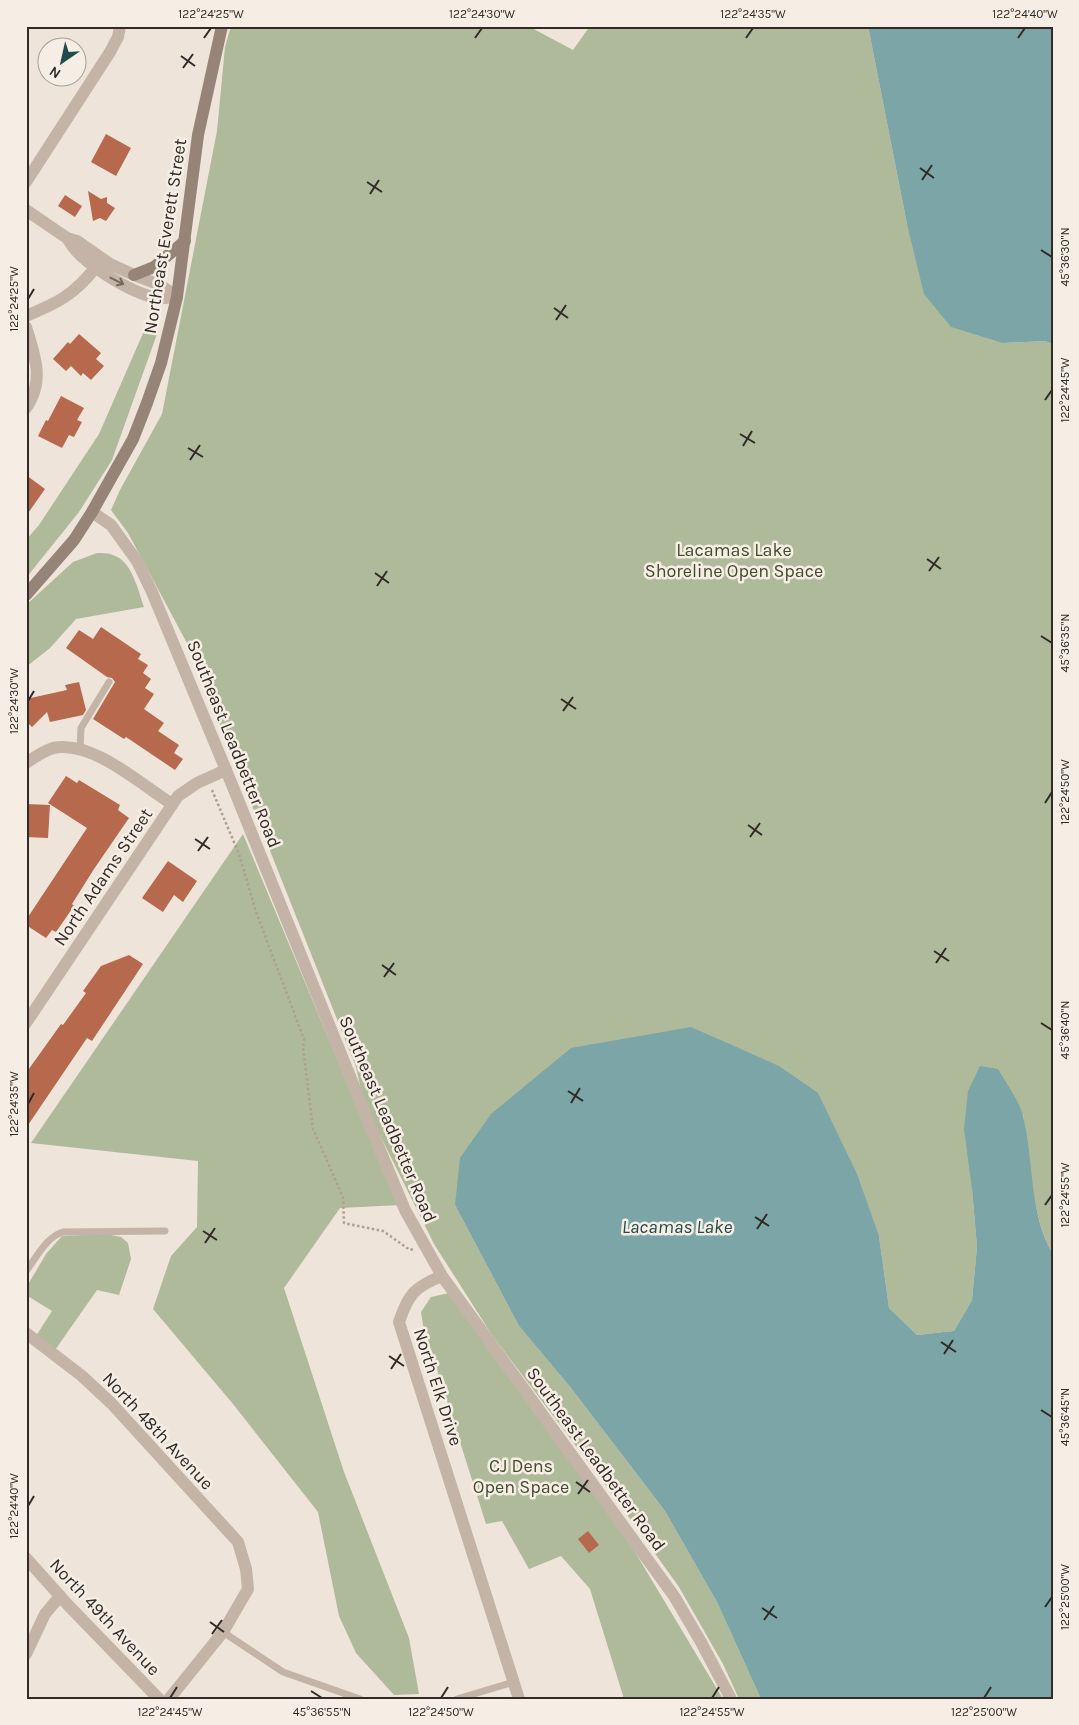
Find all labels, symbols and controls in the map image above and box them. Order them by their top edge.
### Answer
text: 122°24'25"W [178,7,244,21]
text: 122°24'30"W [449,7,515,21]
text: 122°24'35"W [720,7,786,21]
text: 122°24'40"W [992,7,1058,21]
north arrow [38,38,88,88]
text: N [46,63,64,82]
street label: Northeast Everett Street [139,137,191,335]
text: 45°36'30"N [1058,227,1072,287]
text: 122°24'25"W [7,266,21,332]
one-way arrow [109,277,124,286]
text: 122°24'45"W [1058,357,1072,423]
park label: Lacamas Lake Shoreline Open Space [645,539,823,582]
text: 45°36'35"N [1058,614,1072,672]
street label: Southeast Leadbetter Road [182,637,286,851]
text: 122°24'30"W [7,668,21,734]
text: 122°24'50"W [1058,759,1072,825]
street label: North Adams Street [49,804,157,950]
text: 45°36'40"N [1058,1001,1072,1059]
street label: Southeast Leadbetter Road [334,1013,442,1225]
text: 122°24'35"W [7,1071,21,1137]
text: 122°24'55"W [1058,1162,1072,1228]
water label: Lacamas Lake [622,1216,732,1238]
street label: North Elk Drive [409,1325,467,1449]
street label: Southeast Leadbetter Road [522,1363,670,1555]
street label: North 48th Avenue [98,1368,218,1494]
text: 45°36'45"N [1058,1388,1072,1446]
park label: CJ Dens Open Space [473,1455,569,1498]
text: 122°24'40"W [7,1473,21,1539]
street label: North 49th Avenue [45,1554,165,1680]
text: 122°25'00"W [1058,1564,1072,1630]
text: 122°24'45"W [137,1705,203,1719]
text: 45°36'55"N [293,1705,351,1719]
text: 122°24'50"W [408,1705,474,1719]
text: 122°24'55"W [679,1705,745,1719]
text: 122°25'00"W [951,1705,1017,1719]

